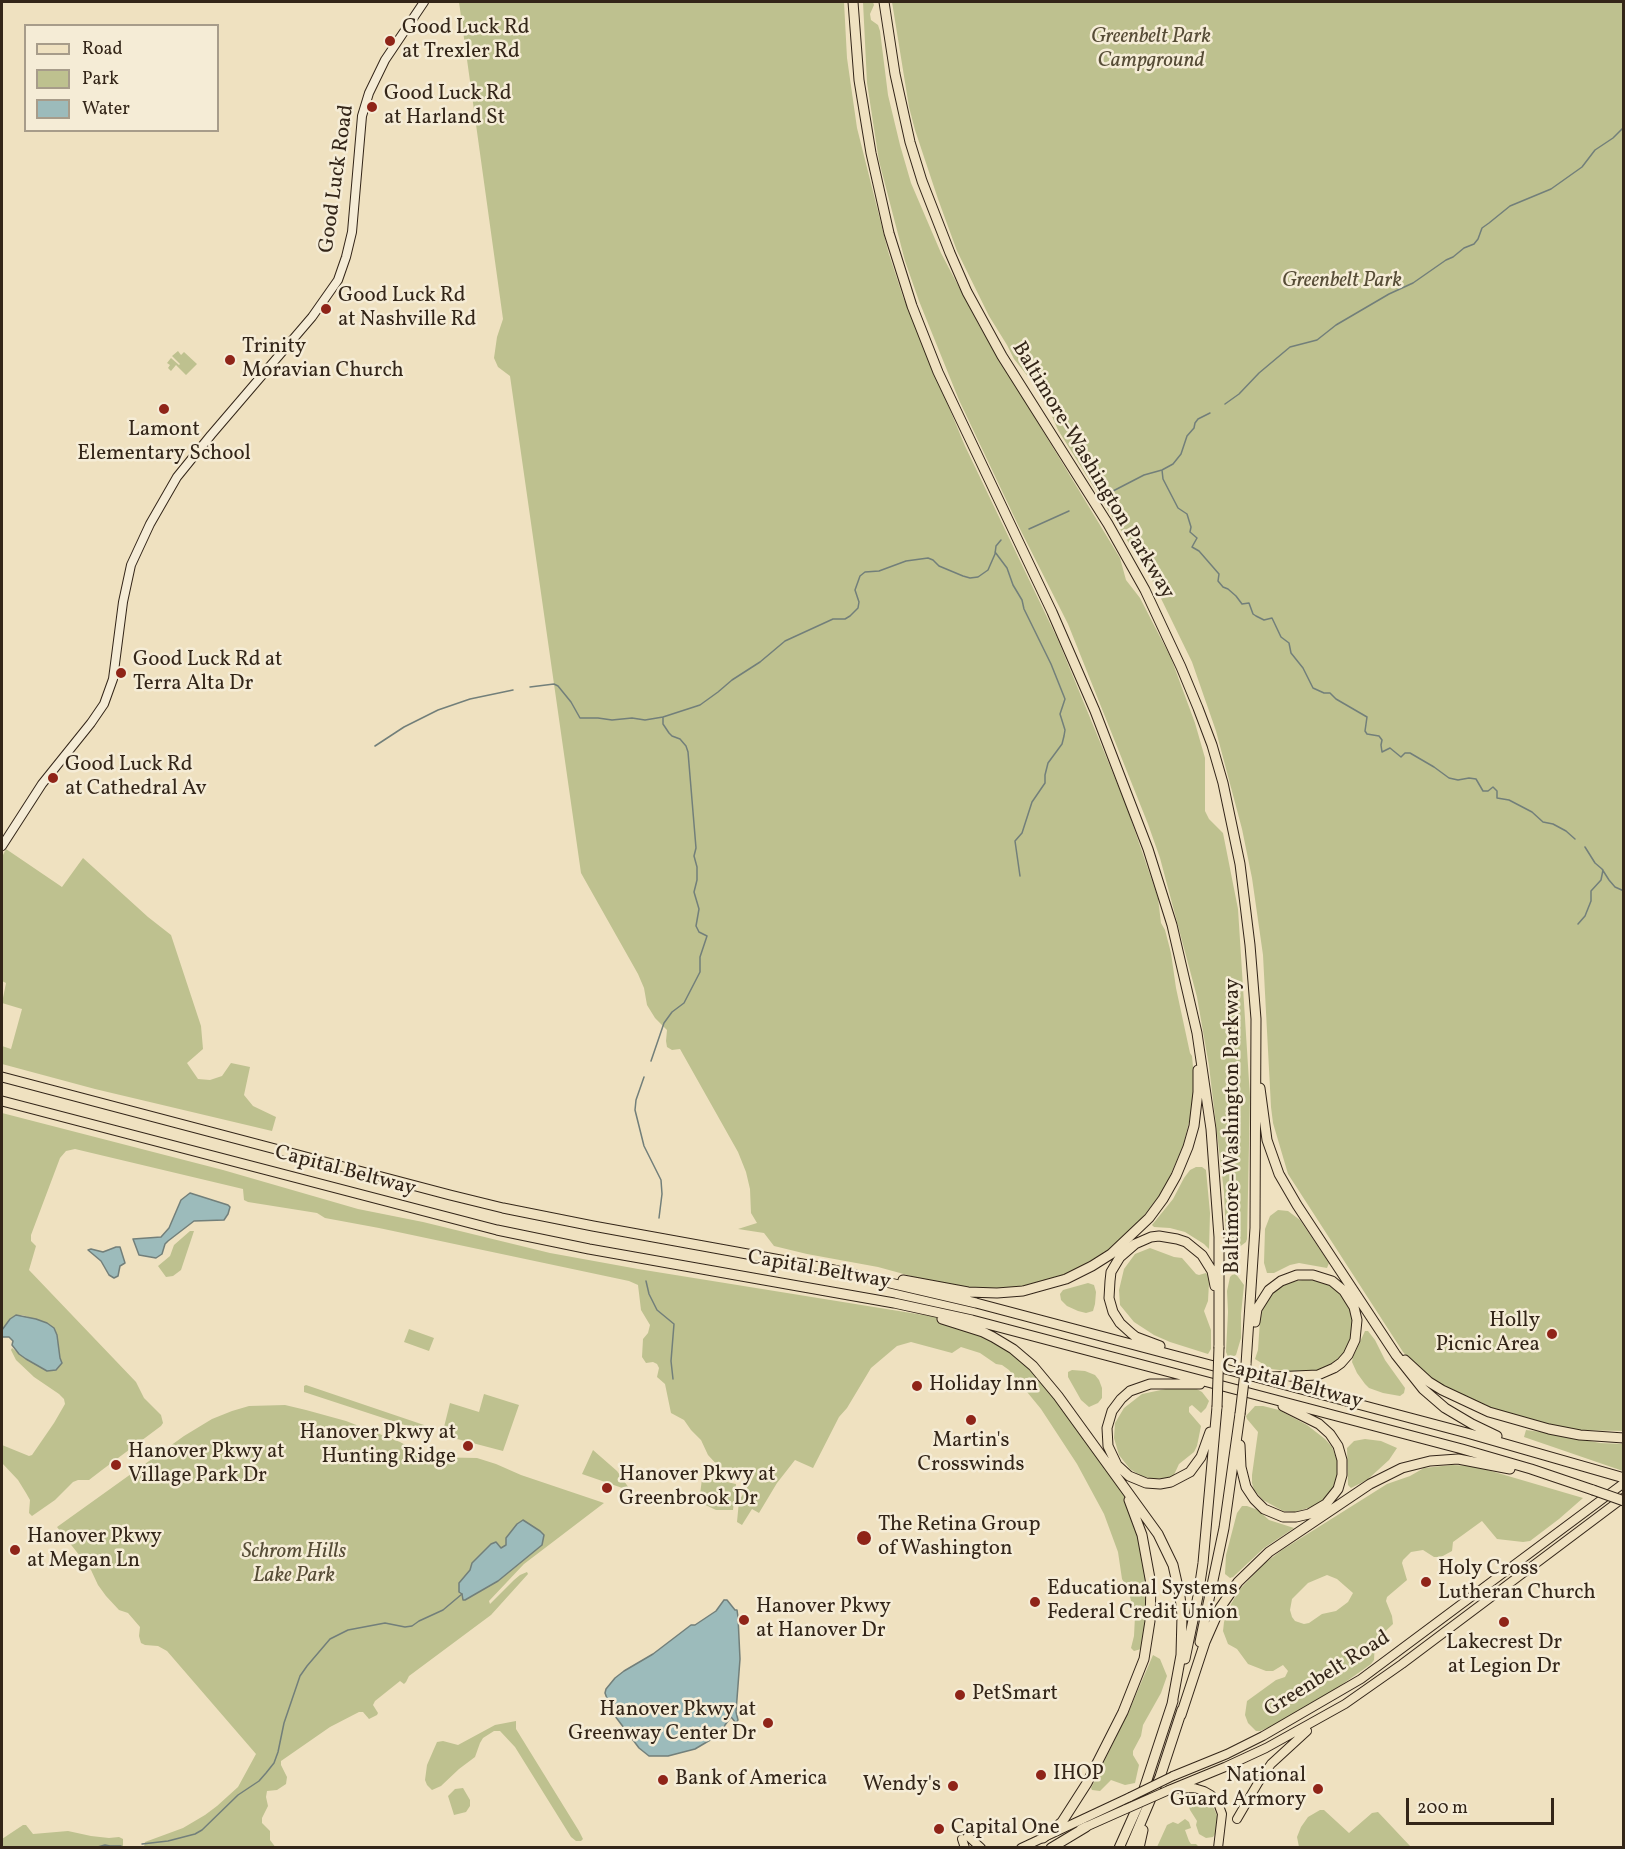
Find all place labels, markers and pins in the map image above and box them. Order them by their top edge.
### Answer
place label: Good Luck Rd at Trexler Rd [402,16,530,66]
marker: Good Luck Rd at Trexler Rd [383,34,397,48]
place label: Good Luck Rd at Harland St [384,82,512,132]
marker: Good Luck Rd at Harland St [365,100,379,114]
place label: Good Luck Rd at Nashville Rd [338,284,476,334]
marker: Good Luck Rd at Nashville Rd [319,302,333,316]
place label: Trinity Moravian Church [242,335,404,385]
marker: Trinity Moravian Church [223,353,237,367]
marker: Lamont Elementary School [157,402,171,416]
place label: Lamont Elementary School [77,418,251,468]
place label: Good Luck Rd at Terra Alta Dr [133,648,282,698]
marker: Good Luck Rd at Terra Alta Dr [114,666,128,680]
place label: Good Luck Rd at Cathedral Av [65,753,207,803]
marker: Good Luck Rd at Cathedral Av [46,771,60,785]
place label: Holly Picnic Area [1436,1309,1540,1359]
marker: Holly Picnic Area [1545,1327,1559,1341]
place label: Holiday Inn [929,1373,1038,1399]
marker: Holiday Inn [910,1379,924,1393]
marker: Martin's Crosswinds [964,1413,978,1427]
place label: Hanover Pkwy at Hunting Ridge [299,1421,456,1471]
place label: Martin's Crosswinds [917,1429,1025,1479]
marker: Hanover Pkwy at Hunting Ridge [461,1439,475,1453]
place label: Hanover Pkwy at Village Park Dr [128,1440,285,1490]
marker: Hanover Pkwy at Village Park Dr [109,1458,123,1472]
place label: Hanover Pkwy at Greenbrook Dr [619,1463,776,1513]
marker: Hanover Pkwy at Greenbrook Dr [600,1481,614,1495]
place label: The Retina Group of Washington [878,1513,1041,1563]
place label: Hanover Pkwy at Megan Ln [27,1525,162,1575]
marker: The Retina Group of Washington [855,1529,873,1547]
marker: Hanover Pkwy at Megan Ln [8,1543,22,1557]
place label: Holy Cross Lutheran Church [1438,1557,1596,1607]
marker: Holy Cross Lutheran Church [1419,1575,1433,1589]
place label: Educational Systems Federal Credit Union [1047,1577,1238,1627]
place label: Hanover Pkwy at Hanover Dr [756,1595,891,1645]
marker: Educational Systems Federal Credit Union [1028,1595,1042,1609]
marker: Hanover Pkwy at Hanover Dr [737,1613,751,1627]
marker: Lakecrest Dr at Legion Dr [1497,1615,1511,1629]
place label: Lakecrest Dr at Legion Dr [1446,1631,1562,1681]
place label: PetSmart [972,1682,1058,1708]
marker: PetSmart [953,1688,967,1702]
place label: Hanover Pkwy at Greenway Center Dr [568,1698,756,1748]
marker: Hanover Pkwy at Greenway Center Dr [761,1716,775,1730]
place label: IHOP [1053,1762,1104,1788]
place label: National Guard Armory [1170,1764,1306,1814]
place label: Bank of America [675,1767,828,1793]
marker: IHOP [1034,1768,1048,1782]
marker: Bank of America [656,1773,670,1787]
place label: Wendy's [863,1773,941,1799]
marker: Wendy's [946,1779,960,1793]
marker: National Guard Armory [1311,1782,1325,1796]
place label: Capital One [951,1816,1060,1842]
marker: Capital One [932,1822,946,1836]

